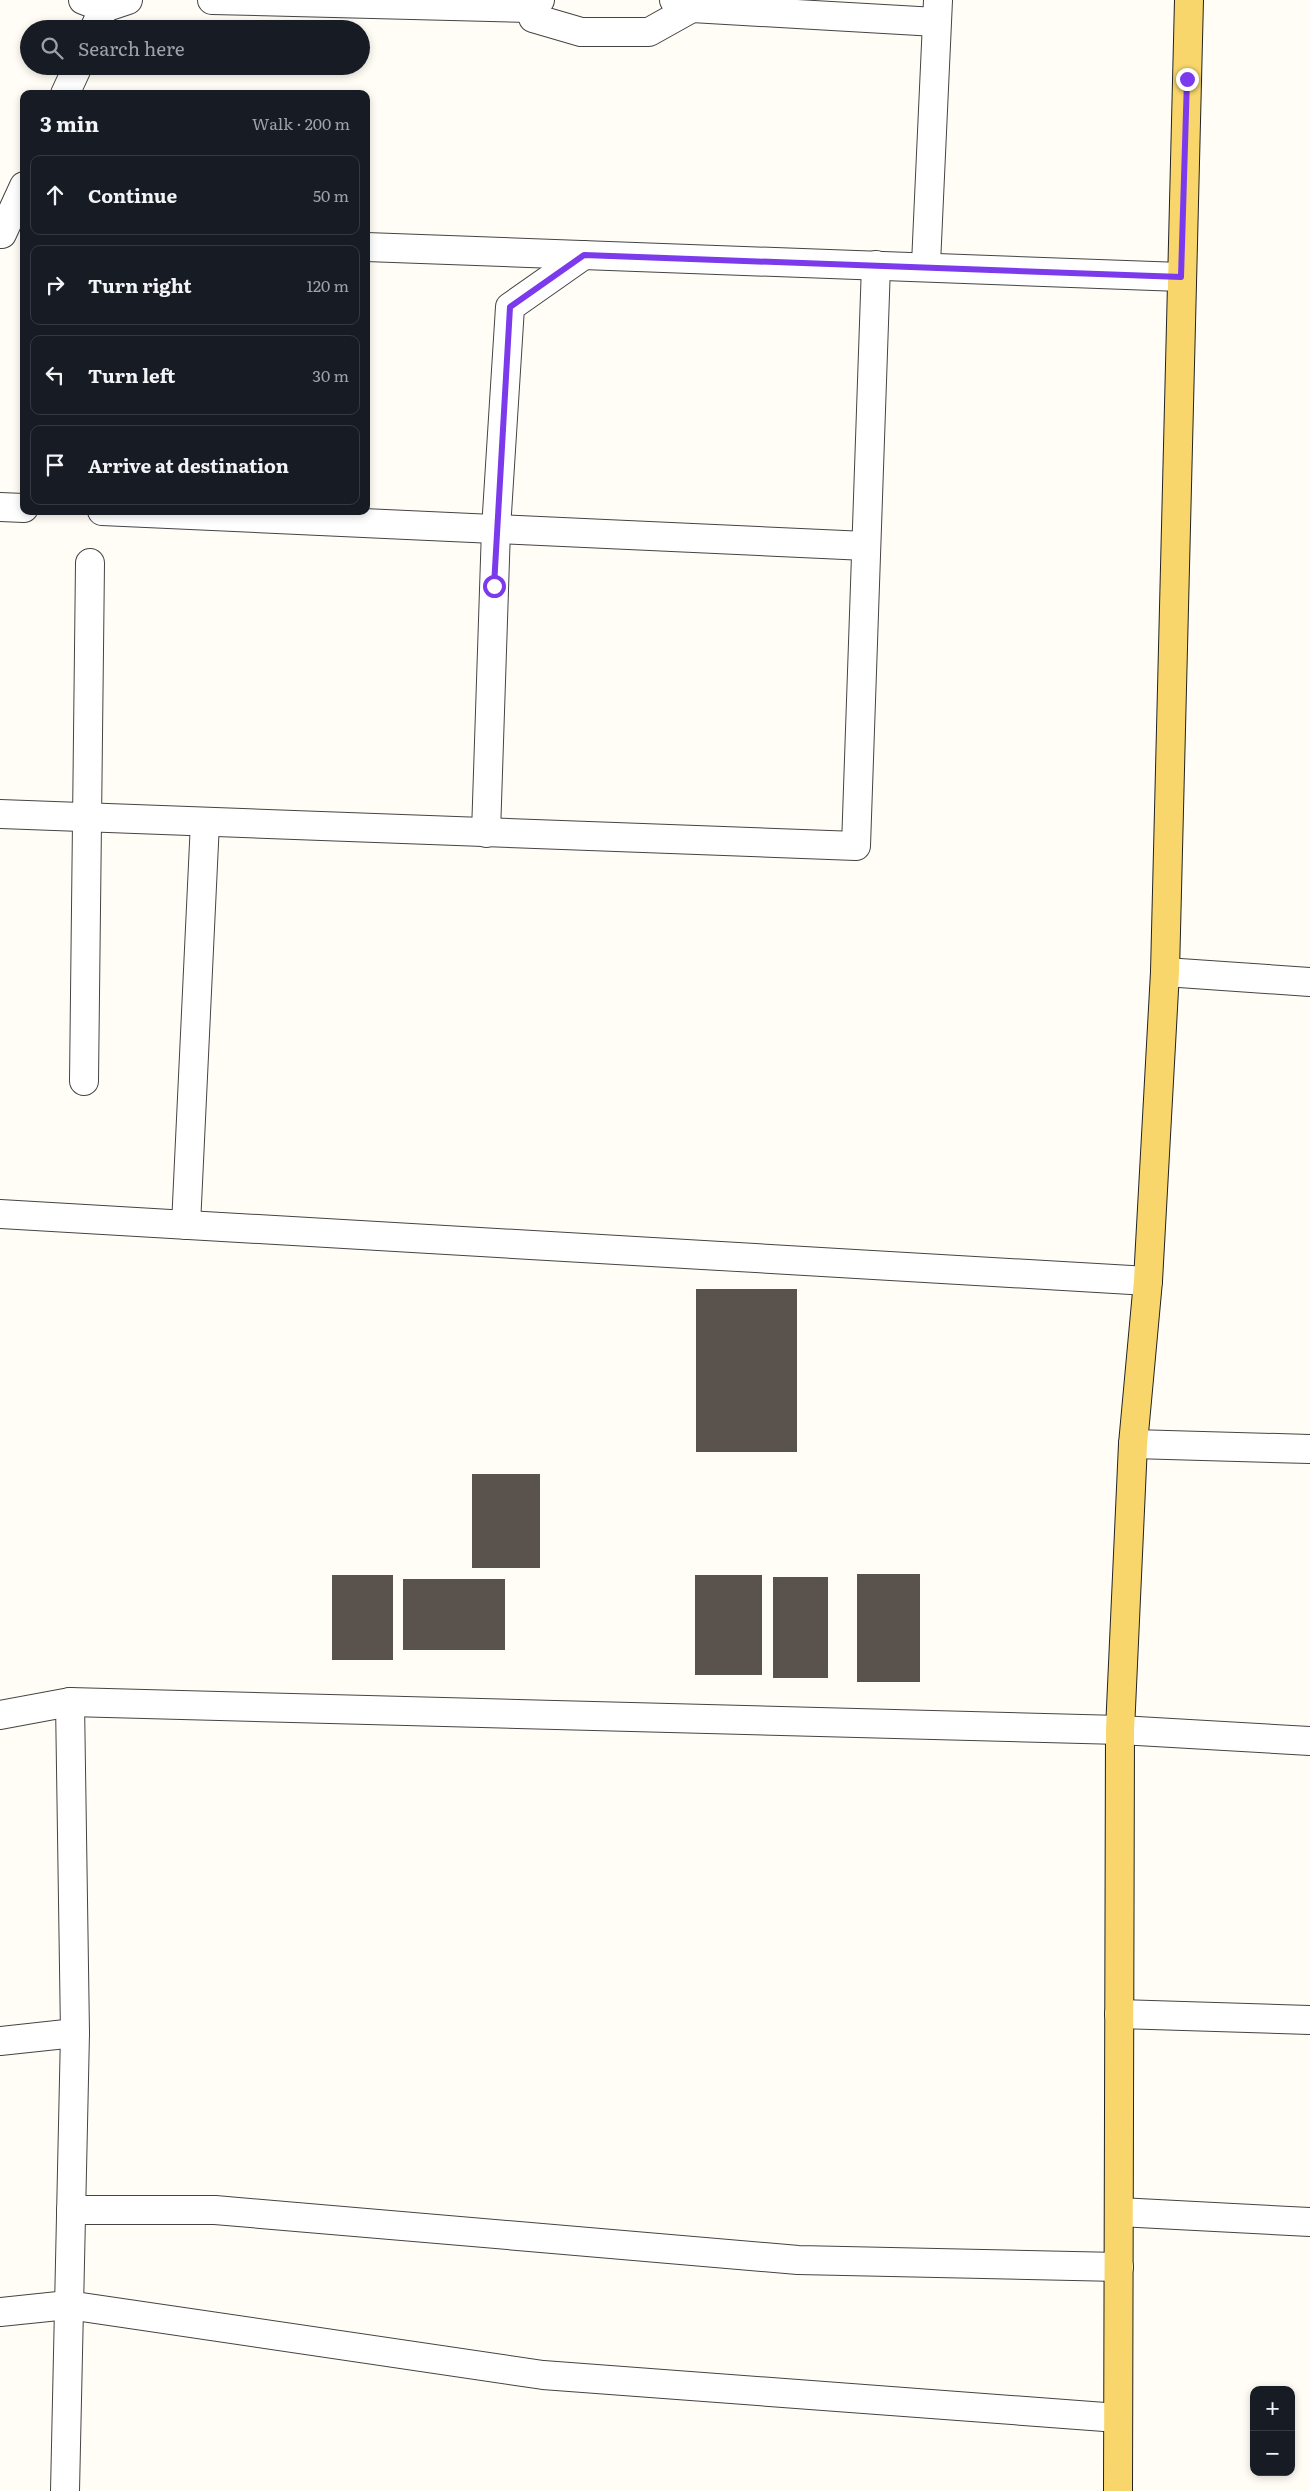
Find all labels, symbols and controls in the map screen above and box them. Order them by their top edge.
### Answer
search box [20,20,370,75]
icon: search [38,34,66,62]
text: Search here [78,34,185,62]
route end [1176,68,1199,91]
text: 3 min [40,107,99,138]
text: Walk · 200 m [252,111,350,135]
icon: ahead [41,181,69,209]
text: Continue [88,181,177,209]
text: 50 m [313,183,349,207]
icon: right [41,271,69,299]
text: Turn right [88,271,192,299]
text: 120 m [306,273,349,297]
icon: left [41,361,69,389]
text: Turn left [88,361,175,389]
text: 30 m [312,363,349,387]
icon: arrive [41,451,69,479]
text: Arrive at destination [88,451,289,479]
route start [483,575,506,598]
map controls [1250,2386,1295,2476]
button: + [1250,2386,1295,2431]
button: − [1250,2431,1295,2476]

